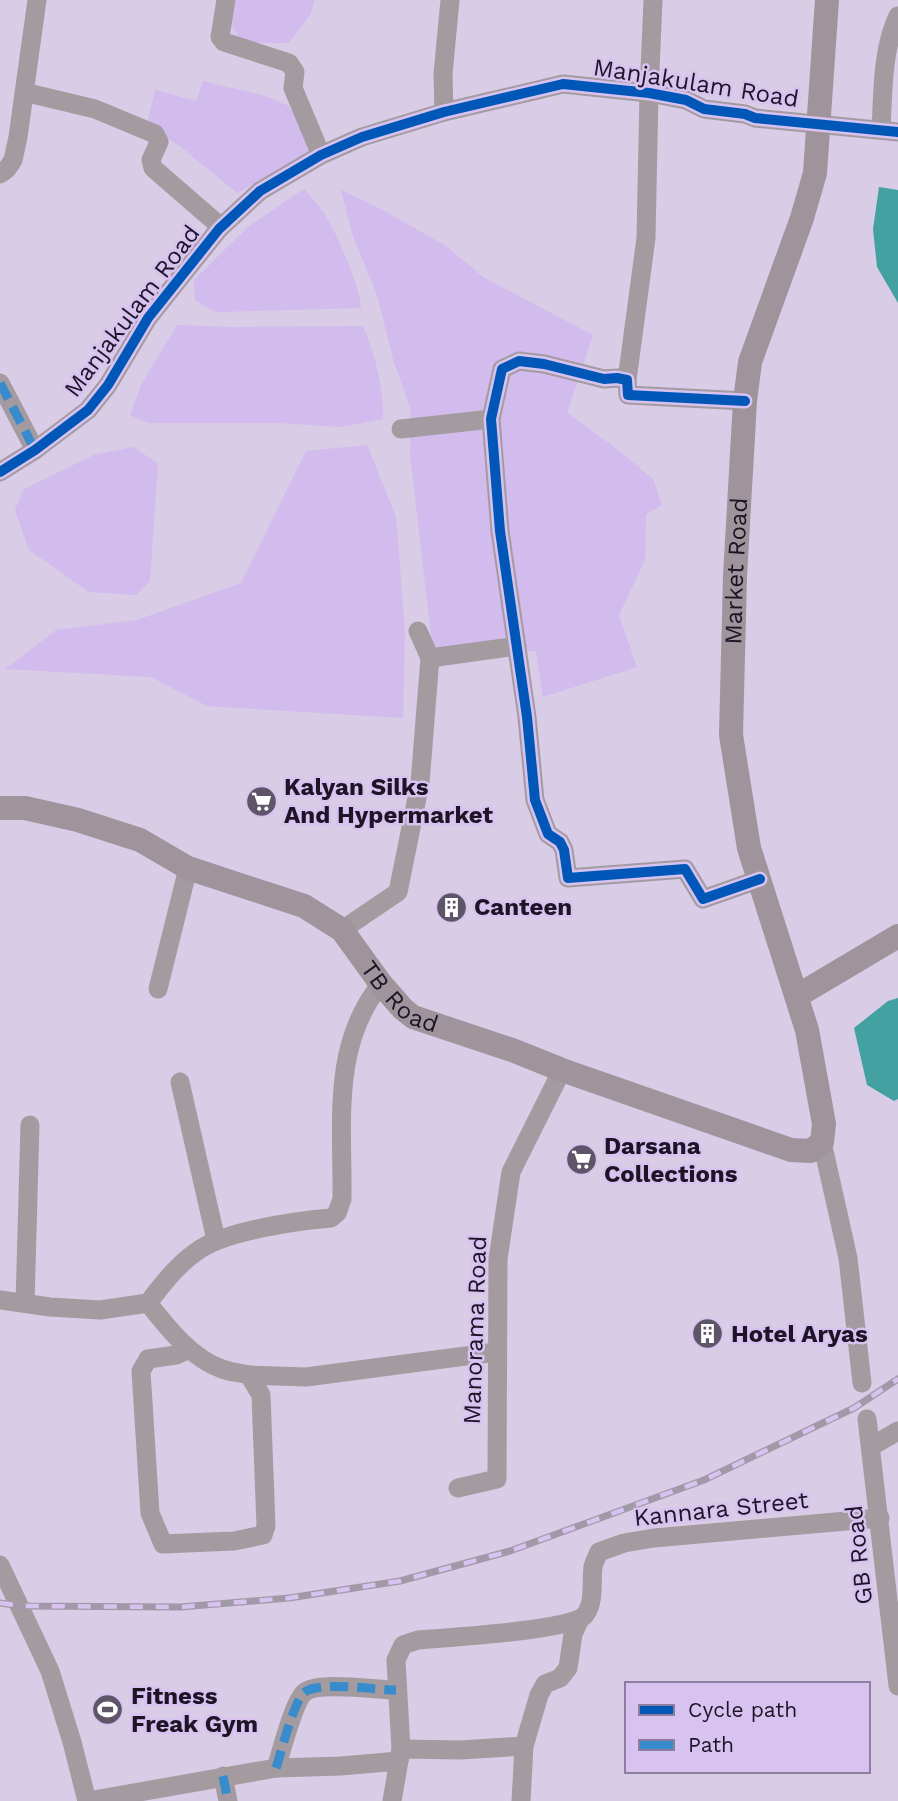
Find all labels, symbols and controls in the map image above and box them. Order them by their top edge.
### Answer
street label: Manjakulam Road [591,53,801,113]
street label: Manjakulam Road [58,220,206,402]
street label: Market Road [719,497,753,645]
place label: Kalyan Silks And Hypermarket [284,773,493,829]
supermarket icon: Kalyan Silks And Hypermarket [244,784,278,818]
building icon: Canteen [434,890,468,924]
place label: Canteen [474,893,572,921]
street label: TB Road [355,955,442,1038]
place label: Darsana Collections [604,1132,738,1188]
supermarket icon: Darsana Collections [564,1143,598,1177]
street label: Manorama Road [458,1235,492,1425]
building icon: Hotel Aryas [691,1317,725,1351]
place label: Hotel Aryas [731,1320,868,1348]
street label: Kannara Street [632,1486,810,1532]
street label: GB Road [840,1504,878,1606]
place label: Fitness Freak Gym [131,1682,258,1738]
legend [625,1682,870,1773]
sports icon: Fitness Freak Gym [91,1693,125,1727]
text: Cycle path [688,1697,797,1722]
text: Path [688,1732,734,1757]

